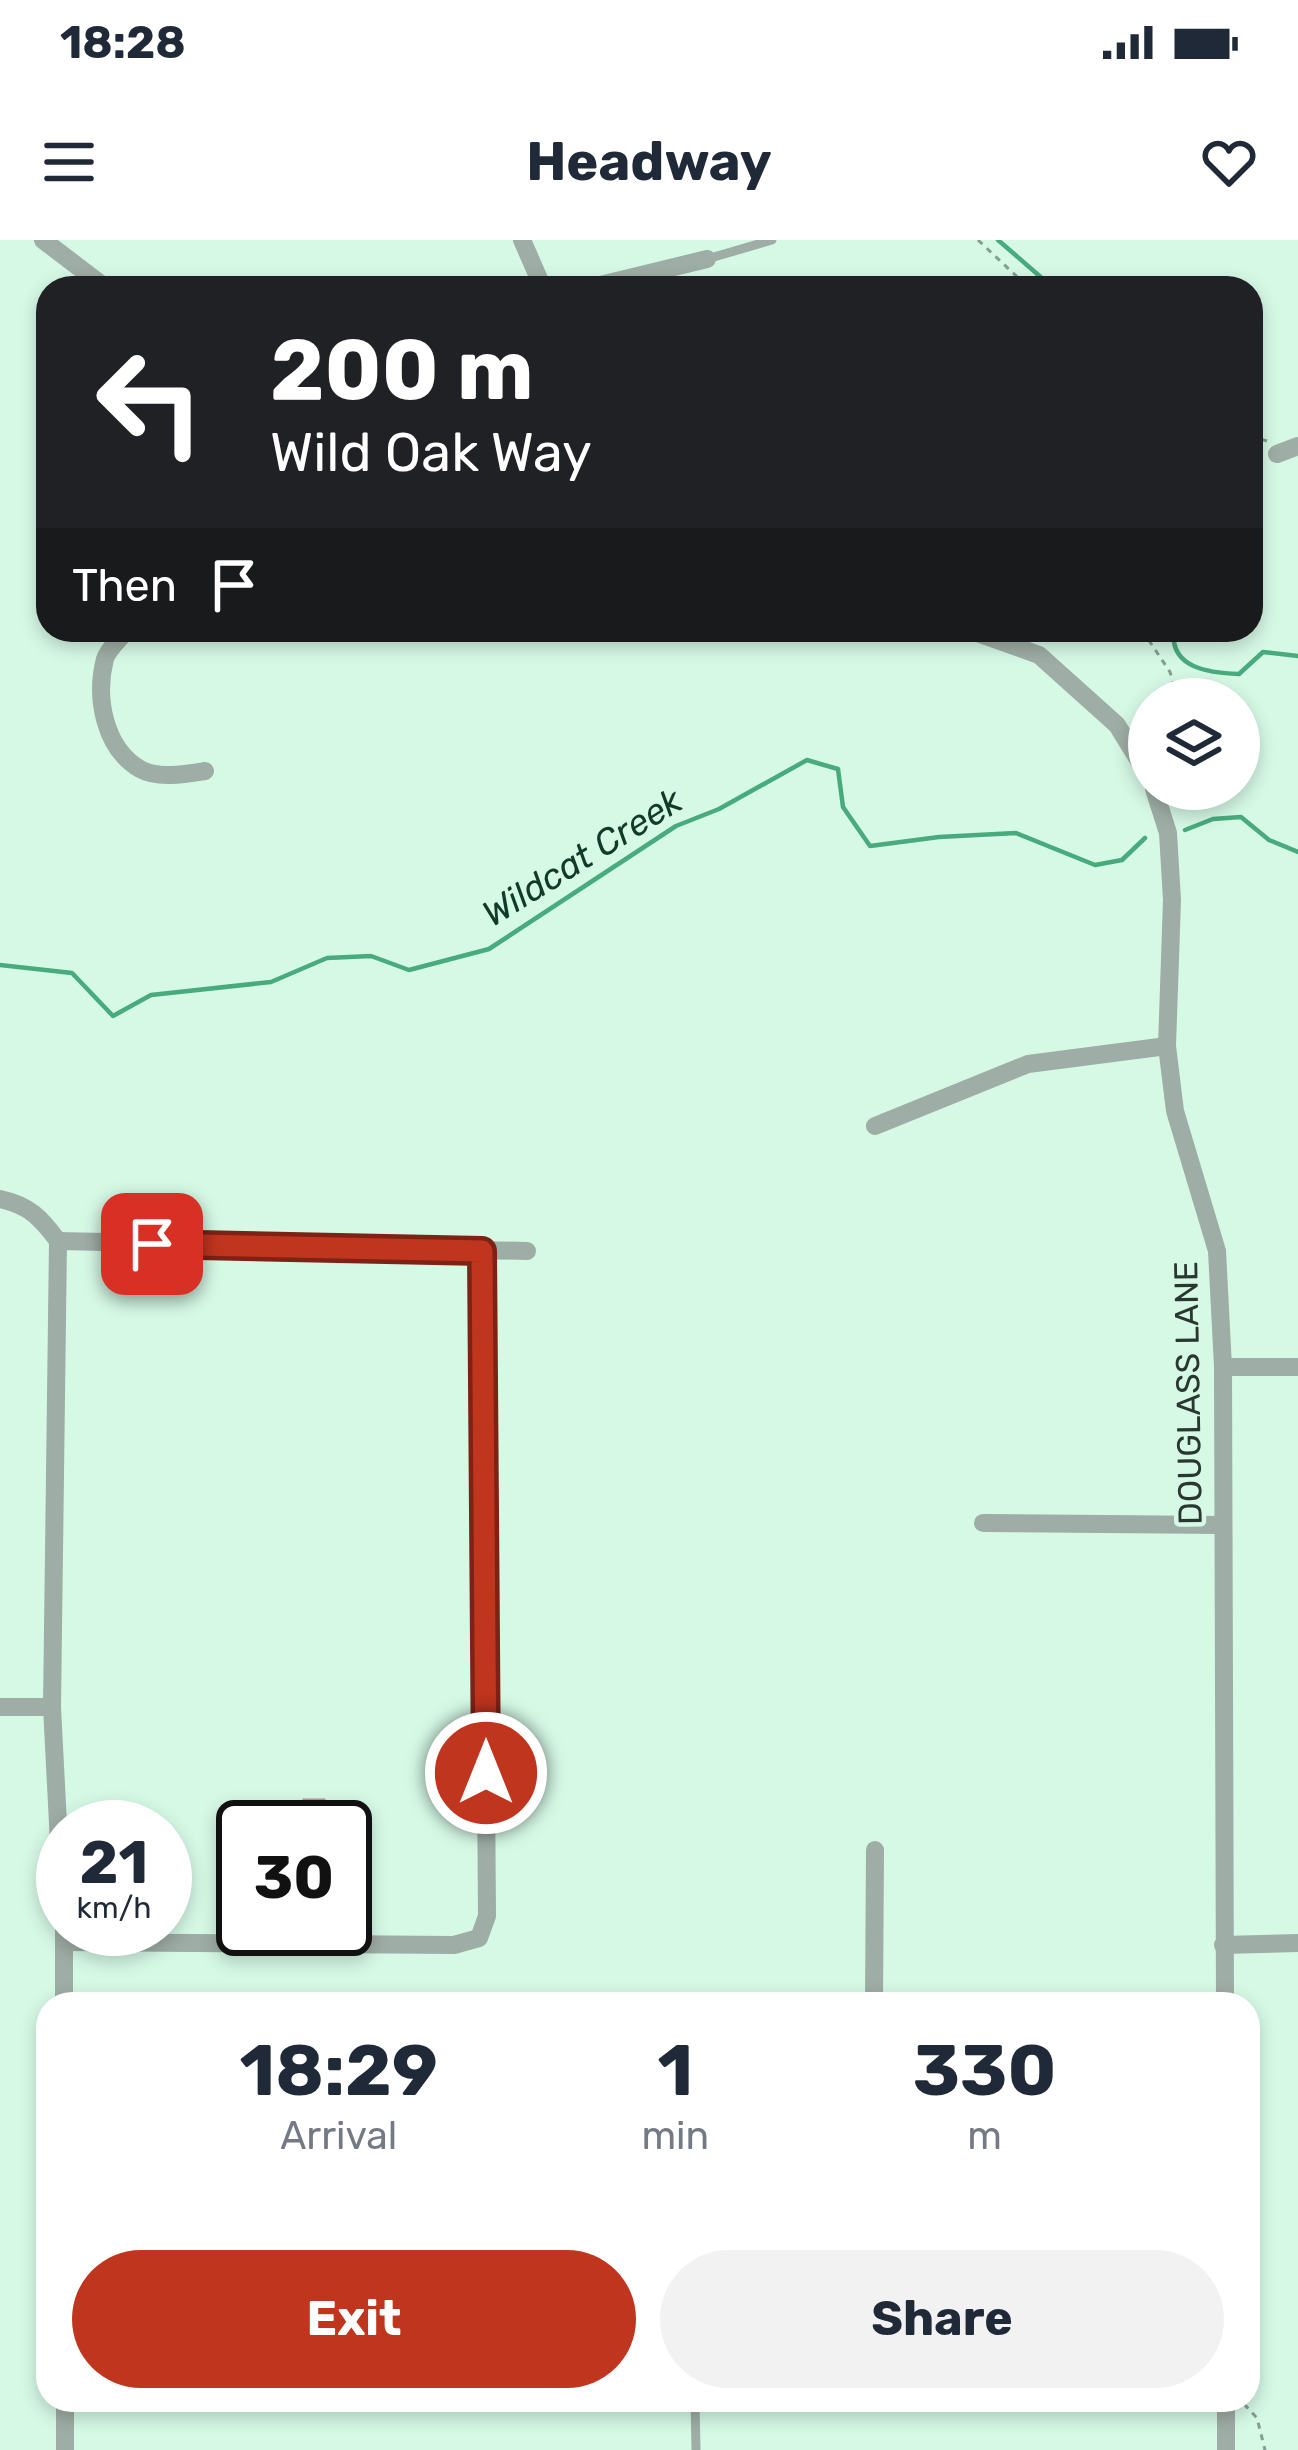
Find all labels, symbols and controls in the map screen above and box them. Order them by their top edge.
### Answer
text: 18:28 [60,16,186,69]
icon: menu [36,129,102,195]
icon: heart [1196,129,1262,195]
text: Headway [526,130,772,194]
text: 200 m [270,320,534,420]
icon: left [72,324,228,480]
text: Wild Oak Way [270,421,592,485]
icon: arrive [201,552,267,618]
text: Then [72,559,177,612]
map controls [1128,678,1260,810]
button: layers [1128,678,1260,810]
water label: Wildcat Creek [474,778,690,935]
pin [101,1193,203,1295]
icon: arrive [119,1211,185,1277]
street label: DOUGLASS LANE [1166,1261,1210,1525]
position arrow [423,1710,549,1836]
speed limit sign: 30 [216,1800,372,1956]
text: 21 [80,1827,148,1898]
text: km/h [77,1890,151,1926]
text: 18:29 [239,2028,438,2113]
text: 1 [657,2028,693,2113]
text: 330 [913,2028,1057,2113]
text: Arrival [280,2113,397,2159]
text: min [641,2113,709,2159]
text: m [967,2113,1002,2159]
button: Exit [72,2250,636,2388]
button: Share [660,2250,1224,2388]

